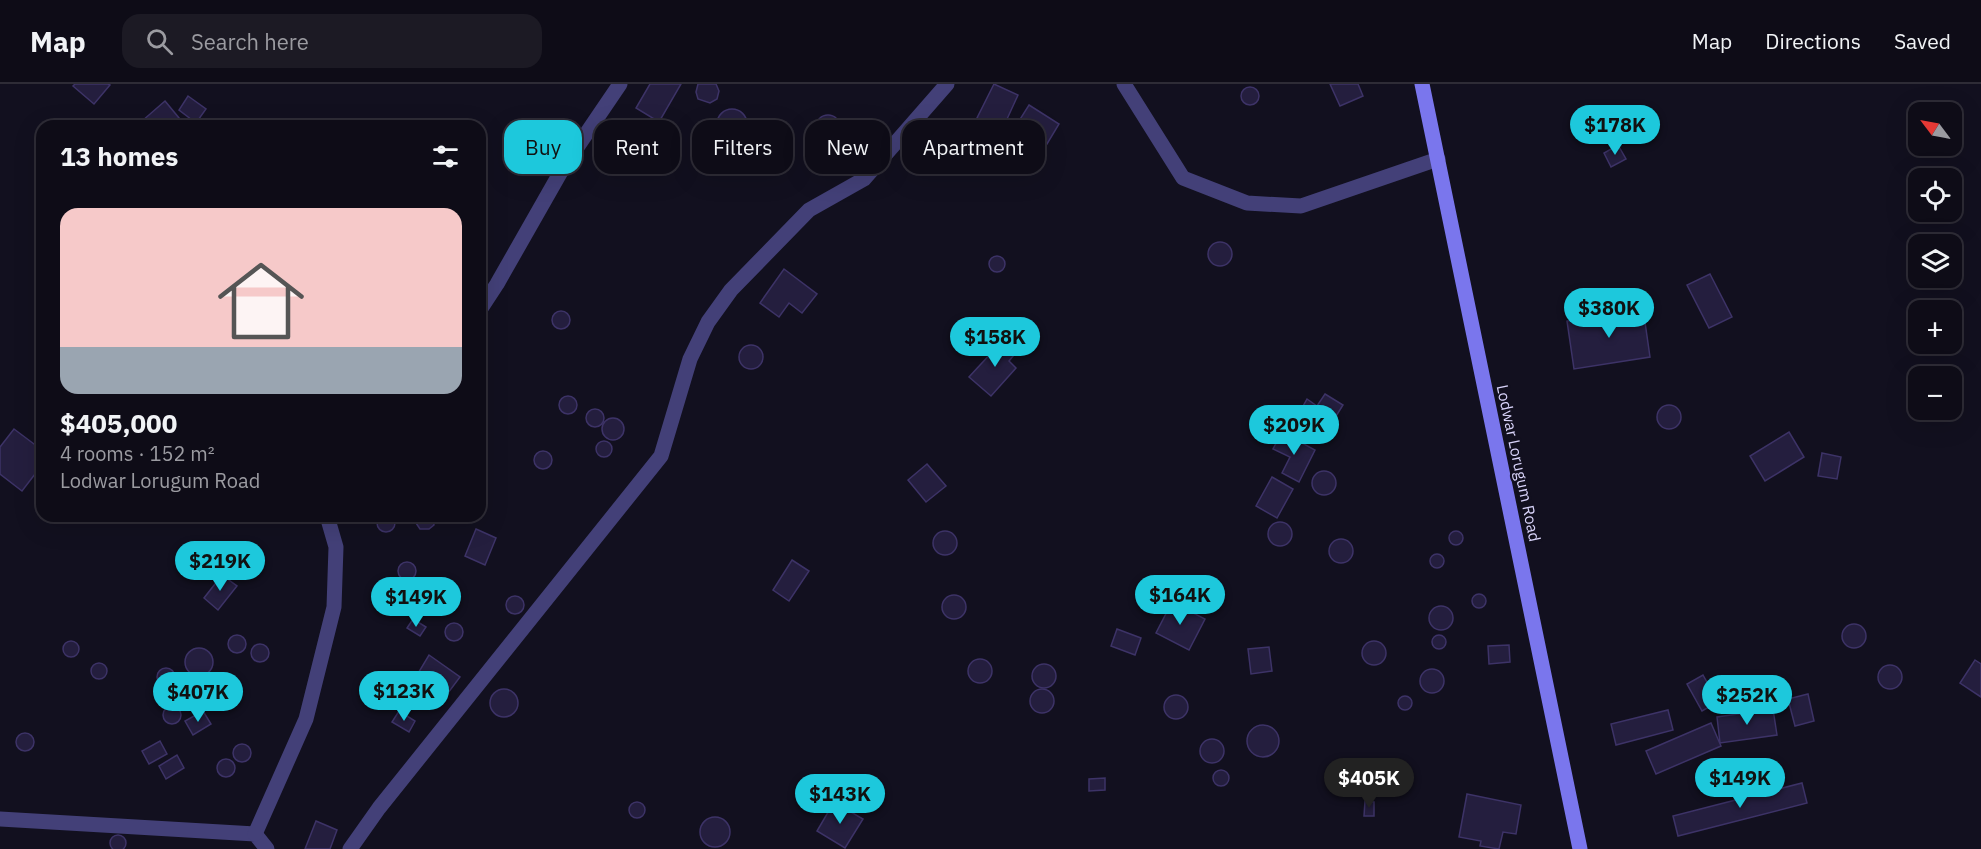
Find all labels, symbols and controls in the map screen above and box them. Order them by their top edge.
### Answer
search box [122,14,542,68]
text: Map [30,23,86,60]
icon: search [143,25,176,58]
text: Search here [191,27,309,56]
text: Map [1692,27,1732,55]
text: Directions [1765,27,1861,55]
text: Saved [1894,27,1951,55]
north arrow [1908,102,1962,156]
map controls [1908,102,1962,420]
pin: $178K [1573,105,1657,156]
text: $178K [1584,111,1646,138]
chip: Buy [504,120,582,174]
chip: Rent [594,120,680,174]
chip: Filters [692,120,793,174]
chip: New [805,120,890,174]
chip: Apartment [902,120,1045,174]
text: 13 homes [60,139,178,173]
icon: filters [429,140,462,173]
button: locate [1908,168,1962,222]
button: layers [1908,234,1962,288]
icon: home [207,247,315,355]
pin: $380K [1567,288,1651,339]
text: $380K [1578,294,1640,321]
button: + [1908,300,1962,354]
pin: $158K [953,317,1037,368]
text: $158K [964,323,1026,350]
button: − [1908,366,1962,420]
street label: Lodwar Lorugum Road [1493,383,1545,543]
pin: $209K [1252,405,1336,456]
text: $405,000 [60,406,177,440]
text: $209K [1263,411,1325,438]
text: 4 rooms · 152 m² [60,440,215,467]
text: Lodwar Lorugum Road [60,467,260,494]
pin: $219K [178,541,262,592]
text: $219K [189,547,251,574]
pin: $164K [1138,575,1222,626]
pin: $149K [374,577,458,628]
text: $164K [1149,581,1211,608]
text: $149K [385,583,447,610]
pin: $123K [362,671,446,722]
pin: $407K [156,672,240,723]
pin: $252K [1705,675,1789,726]
text: $123K [373,677,435,704]
text: $407K [167,678,229,705]
text: $252K [1716,681,1778,708]
pin: $405K [1327,758,1411,809]
pin: $149K [1698,758,1782,809]
text: $405K [1338,764,1400,791]
text: $149K [1709,764,1771,791]
pin: $143K [798,774,882,825]
text: $143K [809,780,871,807]

